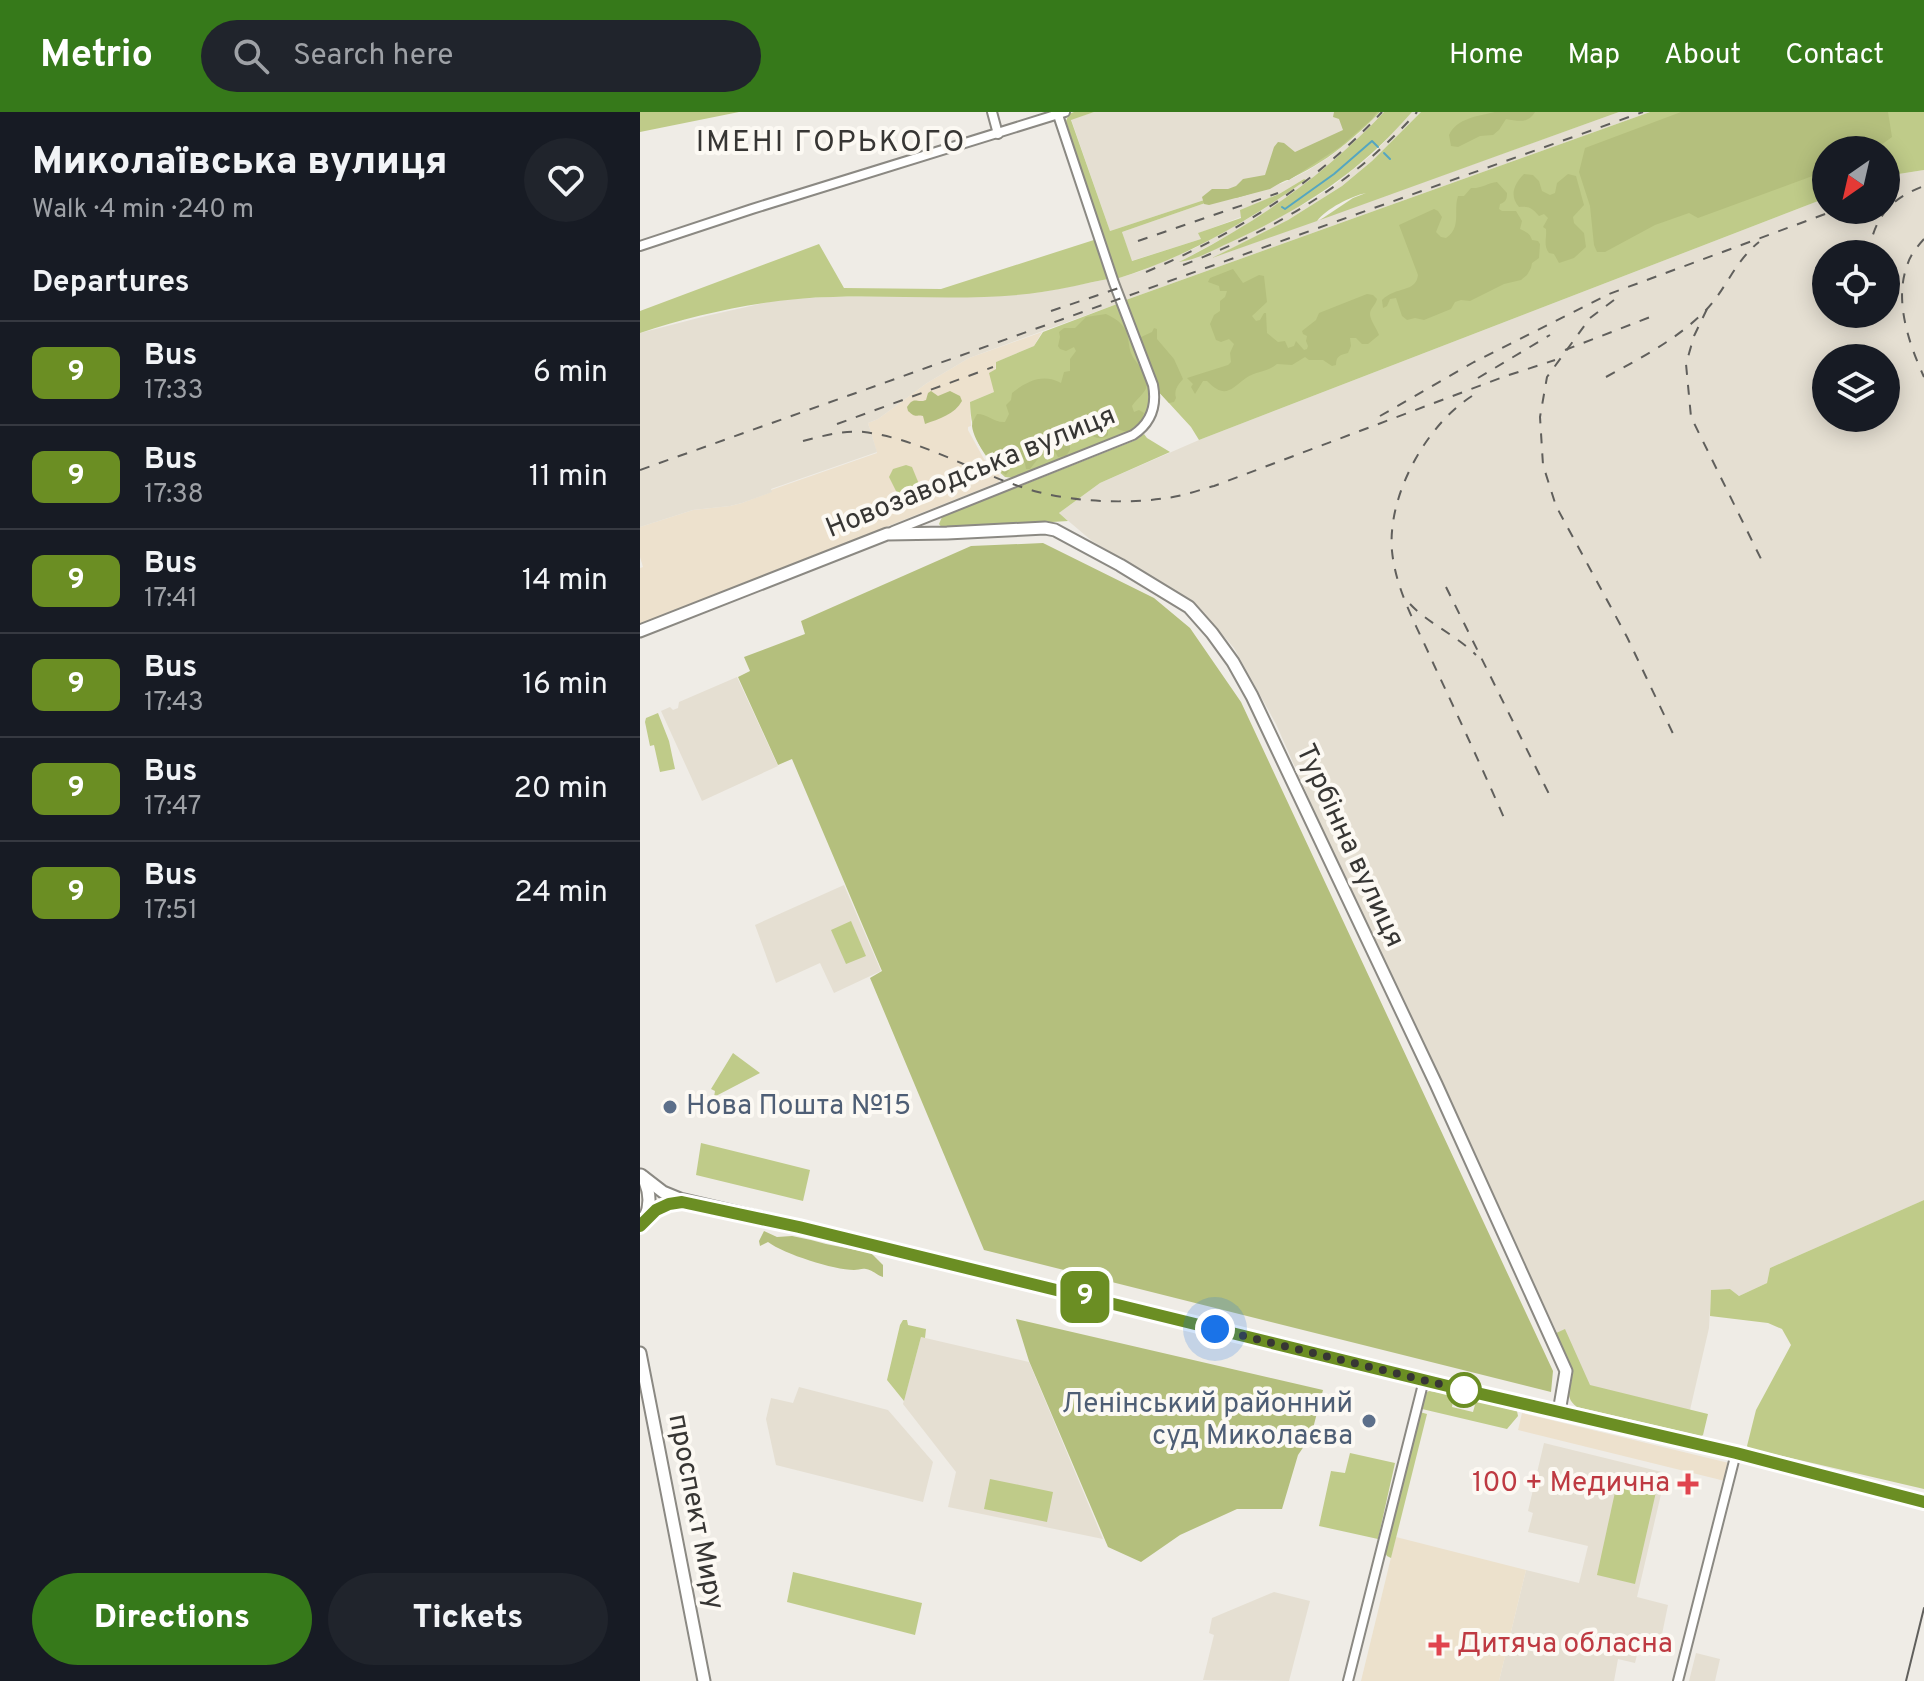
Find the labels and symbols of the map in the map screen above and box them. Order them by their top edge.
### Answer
district label: ІМЕНІ ГОРЬКОГО [696,125,966,162]
north arrow [1812,136,1900,224]
street label: Новозаводська вулиця [821,398,1121,548]
street label: Турбінна вулиця [1286,739,1412,953]
place label: Нова Пошта №15 [686,1089,911,1125]
marker: Нова Пошта №15 [661,1098,679,1116]
line badge: 9 [1059,1271,1111,1323]
your location [1195,1309,1235,1349]
unlabelled marker [1447,1373,1481,1407]
place label: Ленінський районний суд Миколаєва [1061,1387,1353,1455]
street label: проспект Миру [658,1411,732,1613]
marker: Ленінський районний суд Миколаєва [1360,1412,1378,1430]
place label: 100 + Медична [1472,1466,1670,1502]
marker: 100 + Медична [1677,1473,1699,1495]
place label: Дитяча обласна [1457,1627,1673,1663]
marker: Дитяча обласна [1428,1634,1450,1656]

